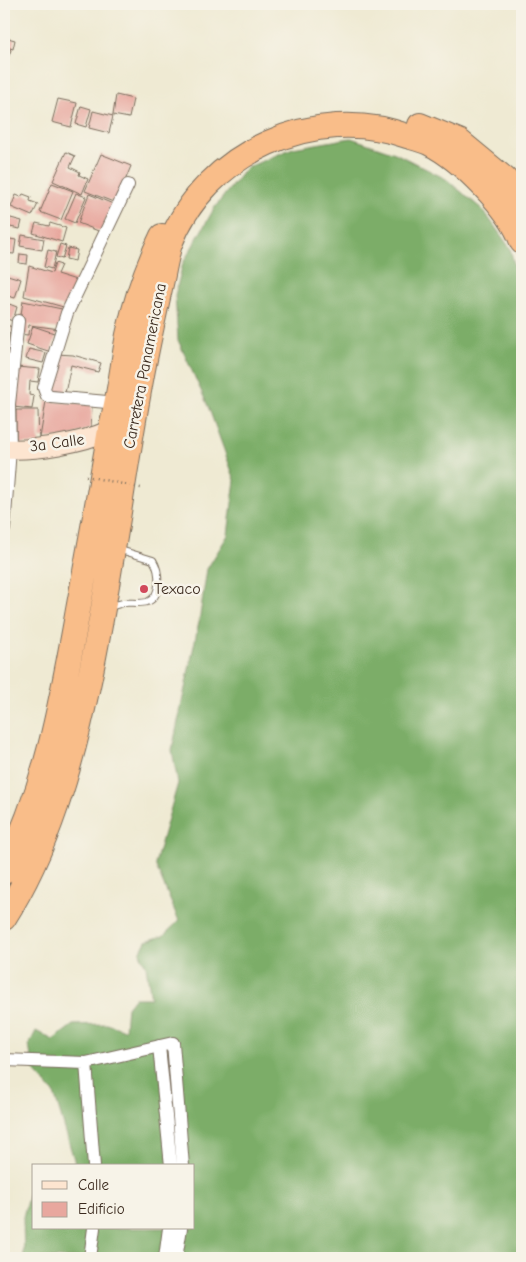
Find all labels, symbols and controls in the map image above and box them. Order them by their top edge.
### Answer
street label: Carretera Panamericana [120,282,170,450]
street label: 3a Calle [29,430,85,456]
place label: Texaco [154,580,201,598]
marker: Texaco [138,583,150,595]
legend [32,1164,195,1230]
text: Calle [78,1176,110,1194]
text: Edificio [78,1200,125,1218]

